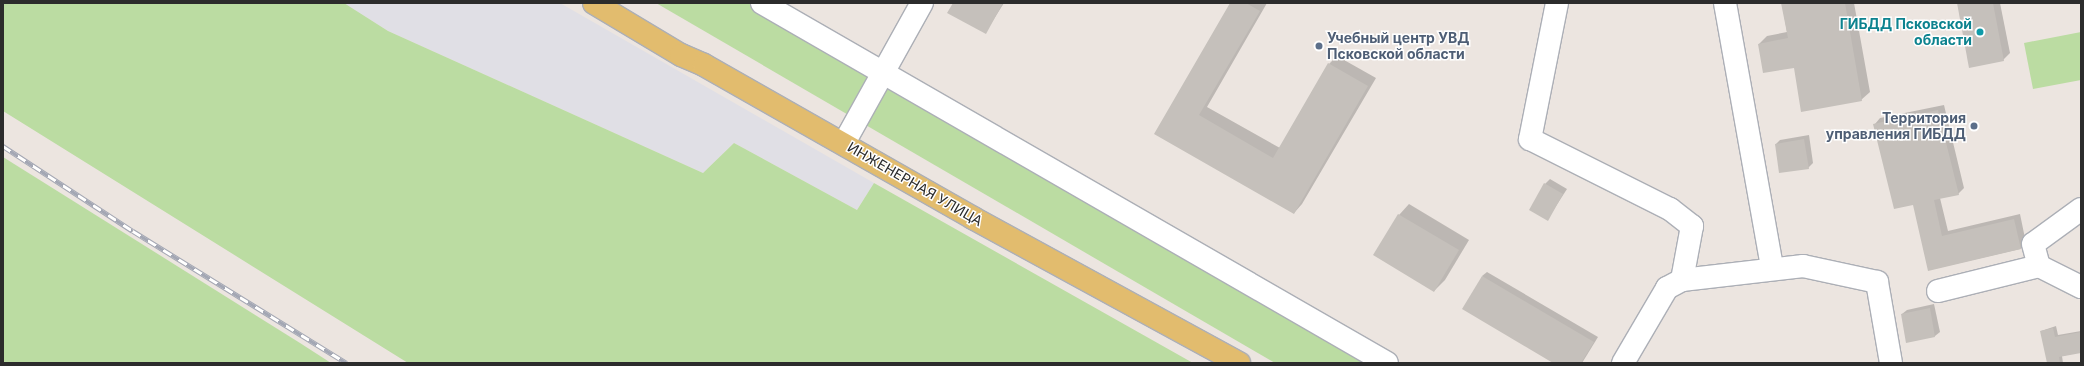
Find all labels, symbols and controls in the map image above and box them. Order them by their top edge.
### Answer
place label: ГИБДД Псковской области [1840,16,1972,48]
marker: ГИБДД Псковской области [1975,27,1985,37]
place label: Учебный центр УВД Псковской области [1327,30,1469,62]
marker: Учебный центр УВД Псковской области [1314,41,1324,51]
place label: Территория управления ГИБДД [1826,110,1966,142]
marker: Территория управления ГИБДД [1969,121,1979,131]
street label: ИНЖЕНЕРНАЯ УЛИЦА [844,138,986,230]

